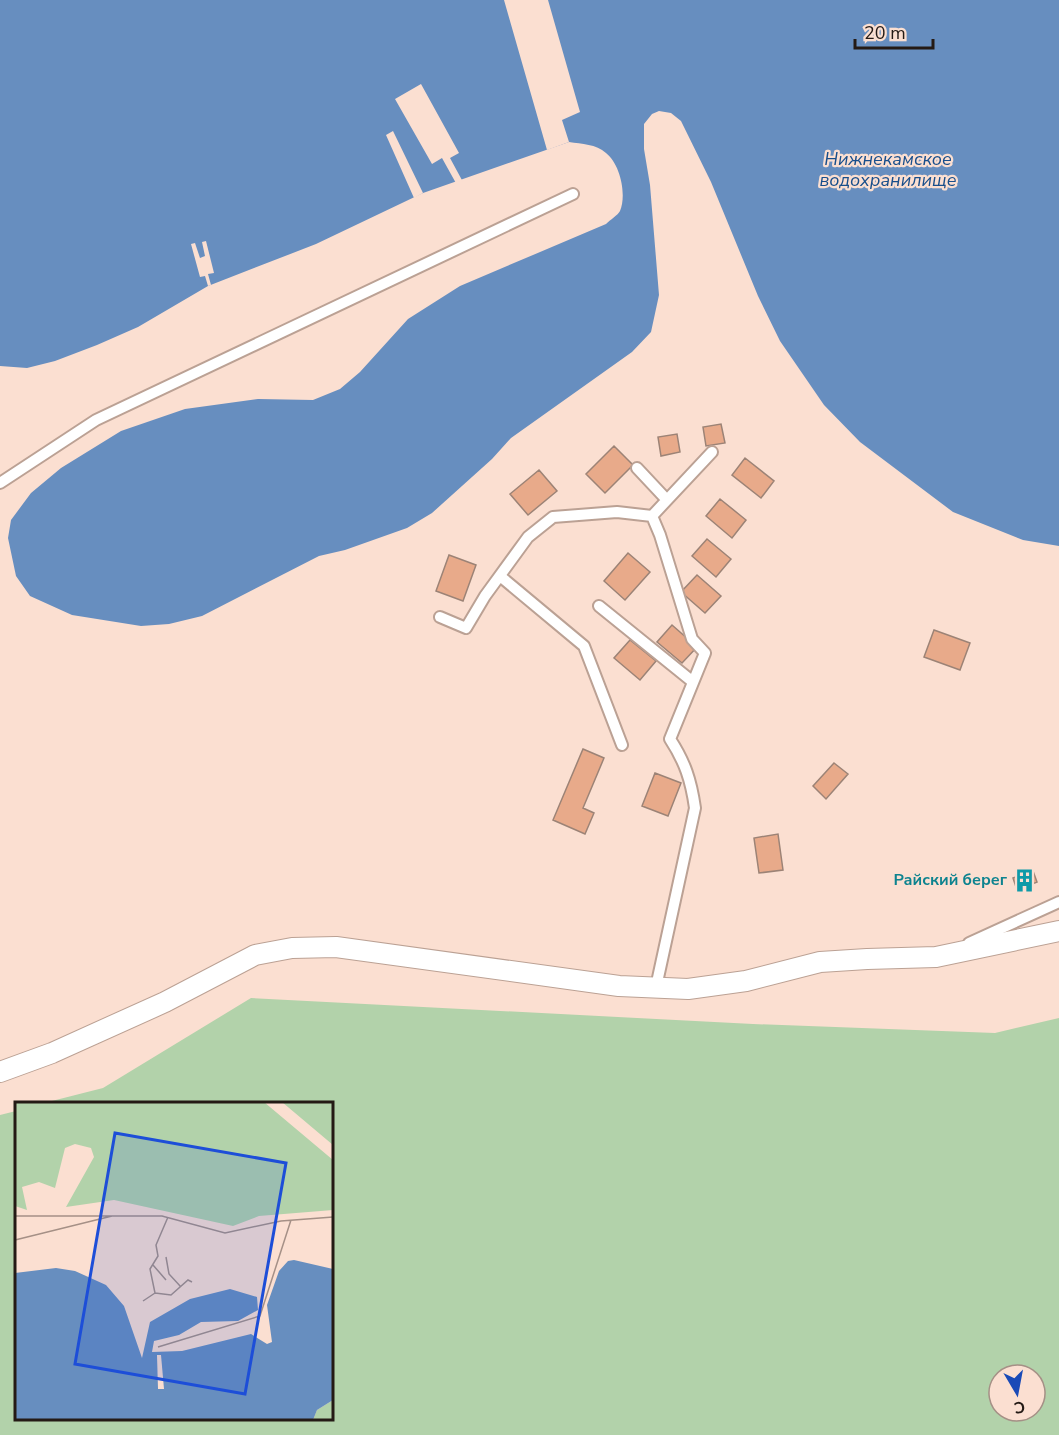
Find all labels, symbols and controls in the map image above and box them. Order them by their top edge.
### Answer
scale bar [855,12,933,50]
text: 20 m [864,21,906,45]
water label: Нижнекамское водохранилище [819,147,957,192]
building icon: Райский берег [1012,867,1038,893]
place label: Райский берег [893,869,1008,891]
inset map [15,1102,333,1420]
north arrow [987,1363,1047,1423]
text: С [1012,1395,1027,1419]

